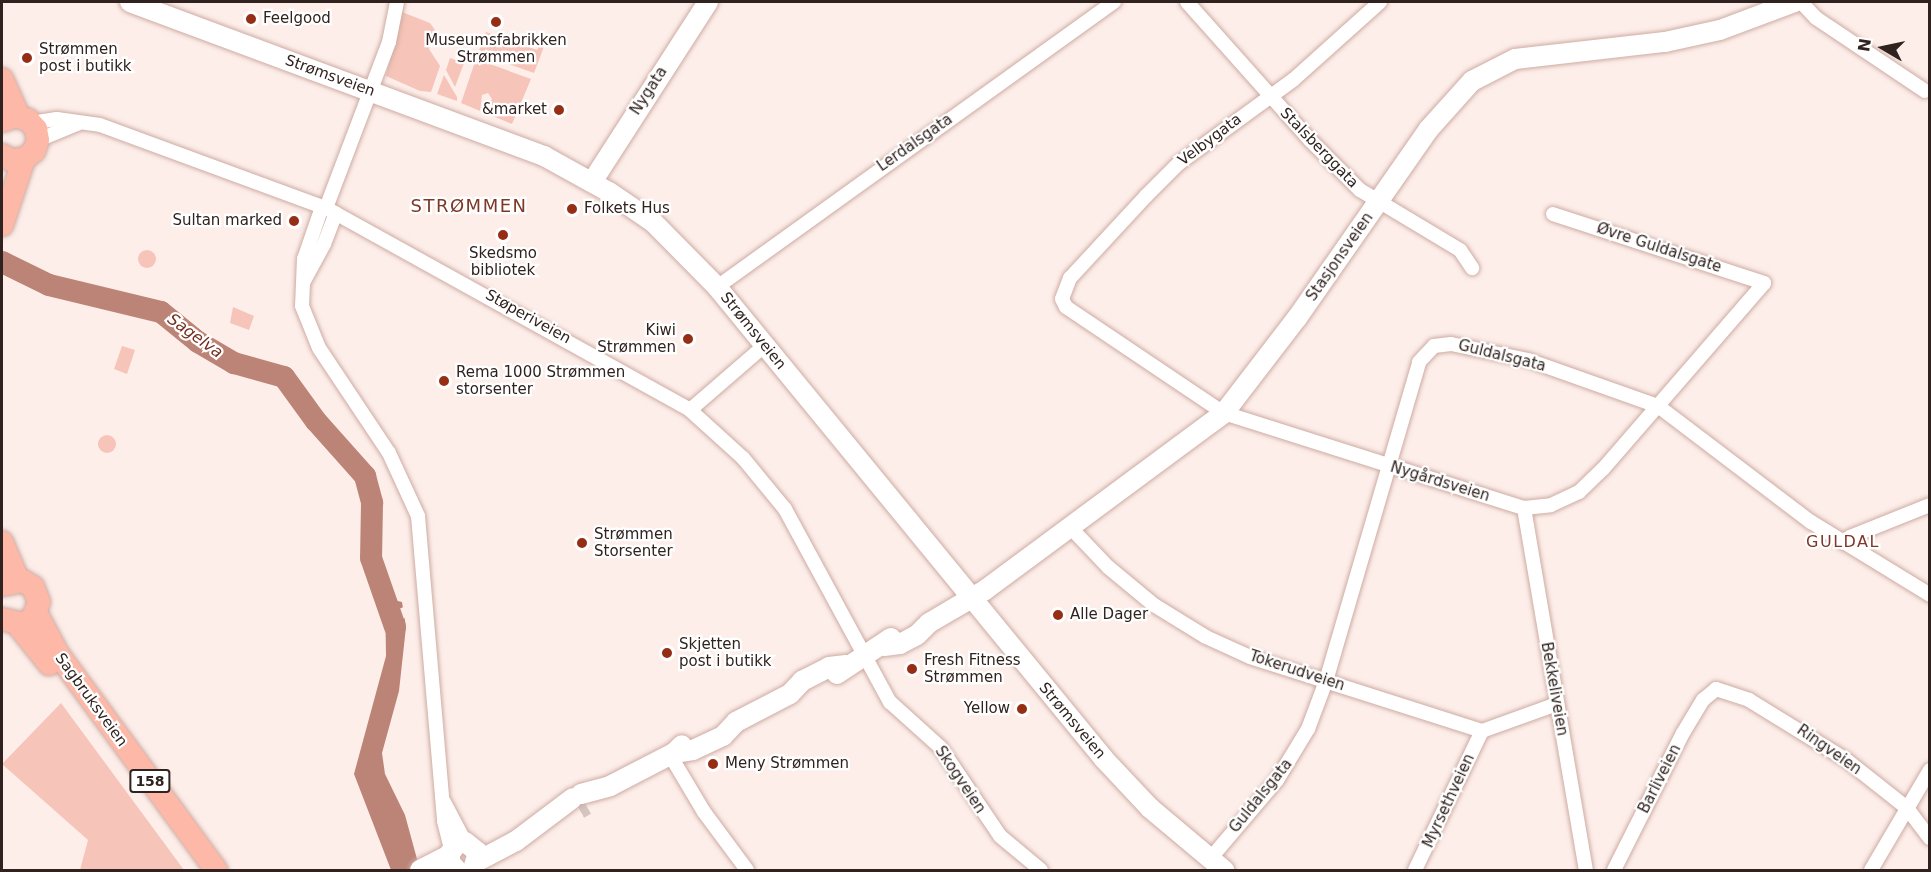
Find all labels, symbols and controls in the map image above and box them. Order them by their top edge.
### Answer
place label: Feelgood [263,10,331,28]
marker: Feelgood [244,12,258,26]
marker: Museumsfabrikken Strømmen [489,15,503,29]
north arrow [1853,18,1913,78]
place label: Museumsfabrikken Strømmen [425,31,567,66]
text: N [1854,37,1875,53]
place label: Strømmen post i butikk [39,40,132,75]
marker: Strømmen post i butikk [20,51,34,65]
street label: Strømsveien [283,51,377,101]
street label: Nygata [627,64,671,118]
place label: &market [482,101,547,119]
marker: &market [552,103,566,117]
street label: Stalsberggata [1276,104,1362,192]
street label: Lerdalsgata [874,110,956,176]
street label: Velbygata [1175,110,1245,170]
district label: STRØMMEN [411,195,527,217]
place label: Folkets Hus [584,200,670,218]
marker: Folkets Hus [565,202,579,216]
street label: Stasjonsveien [1303,209,1377,305]
place label: Sultan marked [173,212,282,230]
marker: Sultan marked [287,214,301,228]
street label: Øvre Guldalsgate [1594,219,1724,277]
marker: Skedsmo bibliotek [496,228,510,242]
place label: Skedsmo bibliotek [469,244,537,279]
street label: Støperiveien [482,286,574,348]
street label: Strømsveien [716,289,790,373]
water label: Sagelva [164,310,226,362]
place label: Kiwi Strømmen [597,321,676,356]
marker: Kiwi Strømmen [681,332,695,346]
street label: Guldalsgata [1456,336,1548,376]
place label: Rema 1000 Strømmen storsenter [456,363,625,398]
marker: Rema 1000 Strømmen storsenter [437,374,451,388]
street label: Nygårdsveien [1388,458,1492,506]
place label: Strømmen Storsenter [594,525,673,560]
district label: GULDAL [1806,532,1880,552]
marker: Strømmen Storsenter [575,536,589,550]
place label: Alle Dager [1070,606,1148,624]
marker: Alle Dager [1051,608,1065,622]
place label: Skjetten post i butikk [679,635,772,670]
street label: Bekkeliveien [1537,641,1571,737]
marker: Skjetten post i butikk [660,646,674,660]
street label: Tokerudveien [1247,647,1347,695]
street label: Sagbruksveien [51,650,131,750]
place label: Fresh Fitness Strømmen [924,651,1021,686]
marker: Fresh Fitness Strømmen [905,662,919,676]
street label: Strømsveien [1035,679,1109,763]
place label: Yellow [964,700,1010,718]
marker: Yellow [1015,702,1029,716]
street label: Ringveien [1793,721,1865,779]
street label: Barliveien [1635,742,1685,816]
street label: Skogveien [931,743,989,817]
street label: Myrsethveien [1419,751,1479,851]
place label: Meny Strømmen [725,755,849,773]
street label: Guldalsgata [1226,755,1296,837]
marker: Meny Strømmen [706,757,720,771]
road number: 158 [129,770,171,792]

